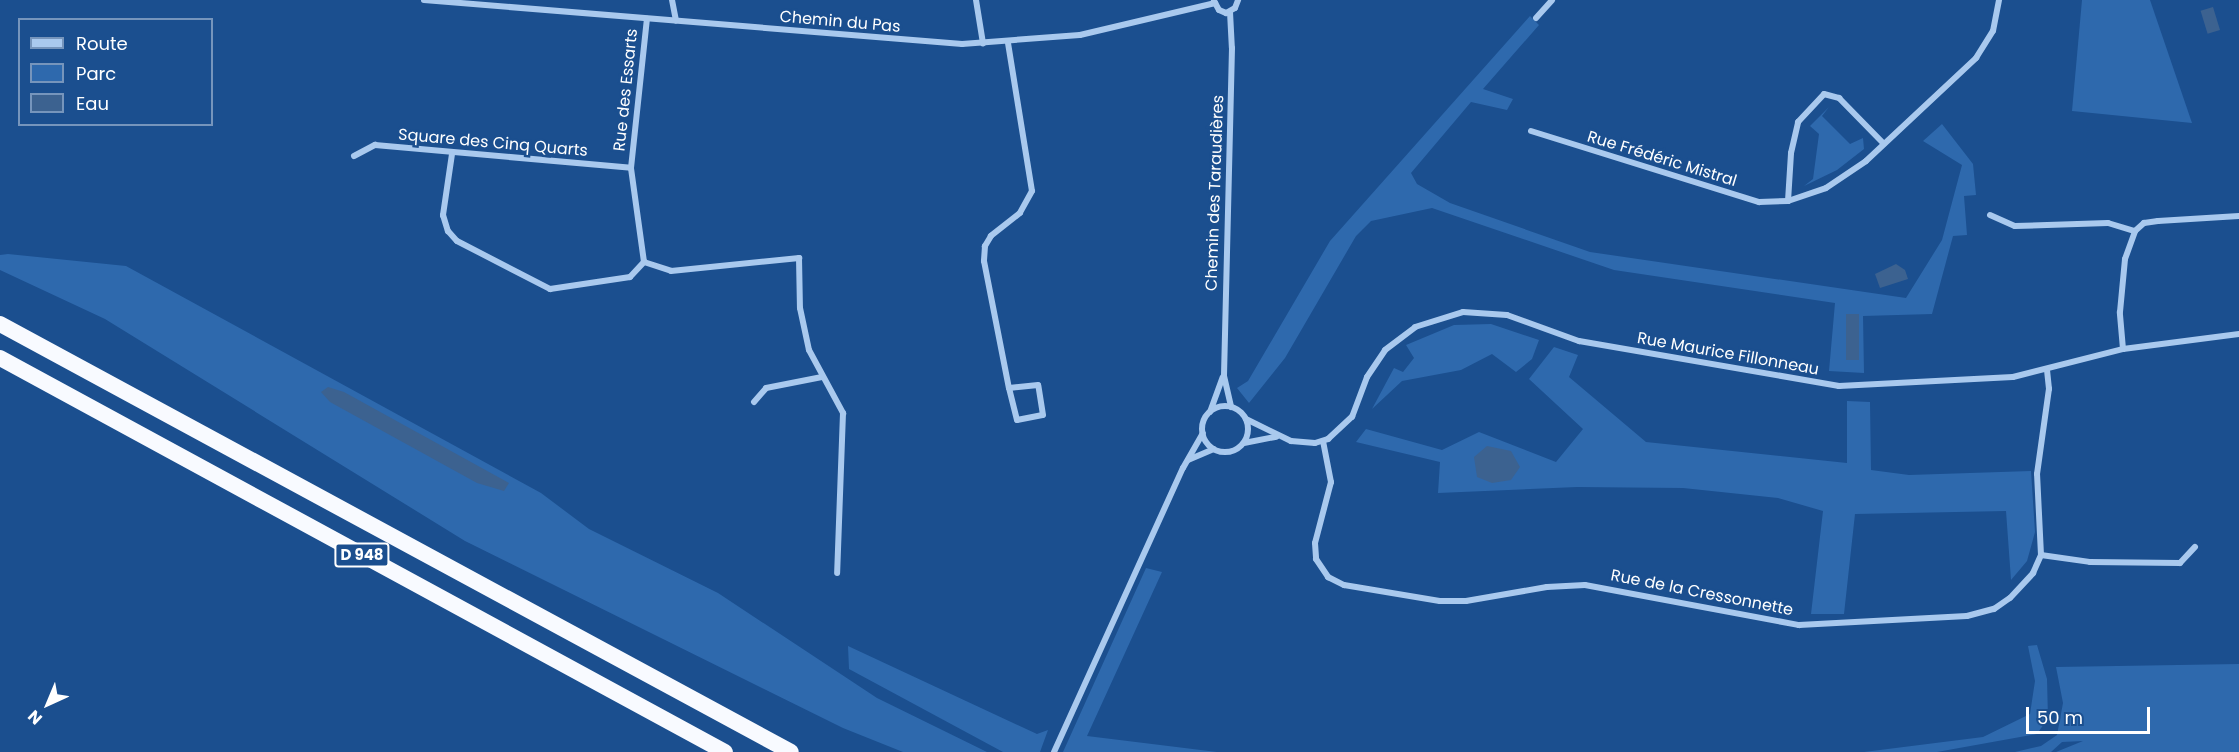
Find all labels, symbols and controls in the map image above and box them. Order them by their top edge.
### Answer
street label: Chemin du Pas [779,7,901,37]
legend [18,18,213,126]
street label: Rue des Essarts [610,28,642,152]
text: Route [76,31,128,56]
text: Parc [76,61,116,86]
text: Eau [76,91,109,116]
street label: Chemin des Taraudières [1202,95,1228,291]
street label: Square des Cinq Quarts [397,125,589,161]
street label: Rue Frédéric Mistral [1585,127,1739,191]
street label: Rue Maurice Fillonneau [1636,329,1820,379]
road number: D 948 [334,543,391,567]
street label: Rue de la Cressonnette [1609,566,1795,620]
north arrow [18,674,78,734]
scale bar [2029,695,2154,733]
text: N [23,705,47,730]
text: 50 m [2037,705,2083,730]

